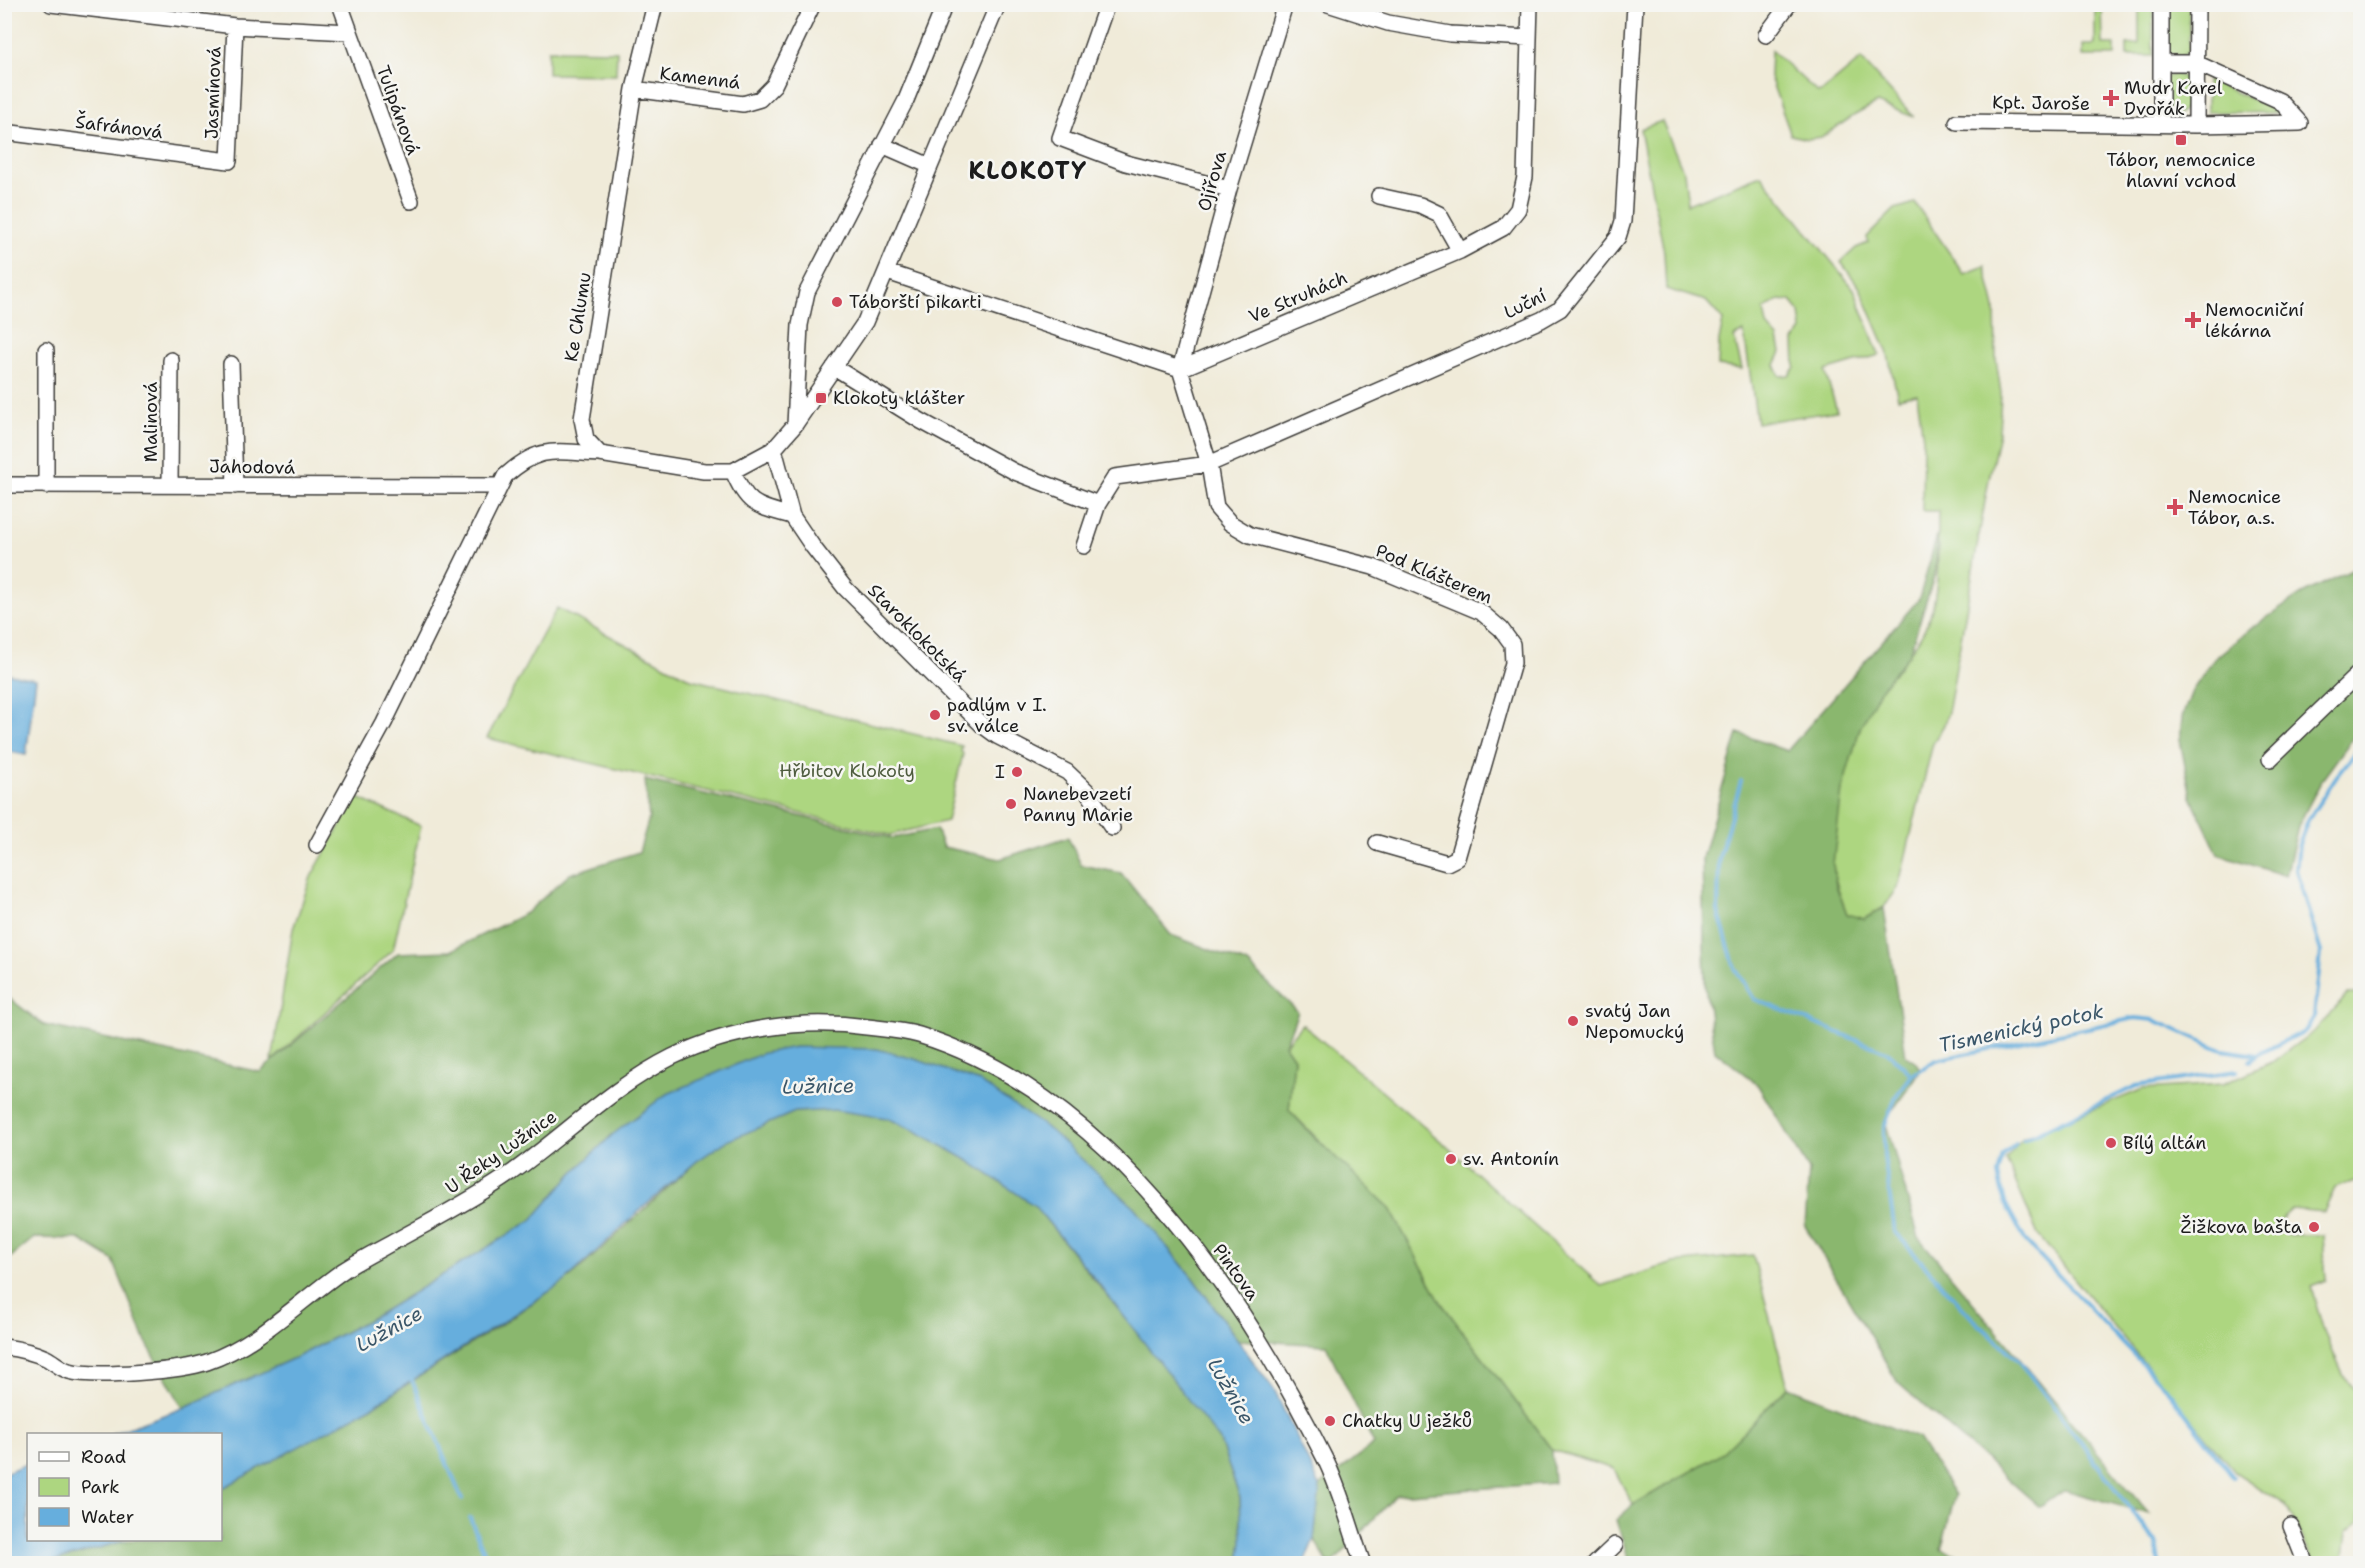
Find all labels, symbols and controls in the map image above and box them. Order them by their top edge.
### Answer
street label: Jasmínová [199,46,227,140]
street label: Kamenná [658,61,742,95]
street label: Tulipánová [371,62,425,158]
place label: Mudr Karel Dvořák [2124,76,2223,121]
marker: Mudr Karel Dvořák [2102,89,2120,107]
street label: Kpt. Jaroše [1992,90,2090,116]
street label: Šafránová [74,110,164,144]
marker: Tábor, nemocnice hlavní vchod [2174,133,2188,147]
street label: Ojířova [1192,148,1232,214]
place label: Tábor, nemocnice hlavní vchod [2106,148,2256,193]
district label: KLOKOTY [968,155,1088,187]
street label: Ve Struhách [1245,265,1351,329]
street label: Ke Chlumu [559,271,597,363]
street label: Luční [1500,284,1550,324]
place label: Táborští pikarti [849,290,982,314]
marker: Táborští pikarti [830,295,844,309]
place label: Nemocniční lékárna [2205,298,2304,343]
marker: Nemocniční lékárna [2186,313,2200,327]
street label: Malinová [139,382,163,462]
place label: Klokoty klášter [833,386,965,410]
marker: Klokoty klášter [814,391,828,405]
street label: Jahodová [209,454,295,480]
place label: Nemocnice Tábor, a.s. [2188,485,2281,530]
marker: Nemocnice Tábor, a.s. [2166,498,2184,516]
street label: Pod Klášterem [1372,539,1496,609]
street label: Staroklokotská [862,578,972,688]
place label: padlým v I. sv. válce [947,693,1047,738]
marker: padlým v I. sv. válce [928,708,942,722]
park label: Hřbitov Klokoty [779,759,915,783]
place label: I [995,760,1005,784]
marker: I [1010,765,1024,779]
place label: Nanebevzetí Panny Marie [1023,782,1133,827]
marker: Nanebevzetí Panny Marie [1004,797,1018,811]
water label: Tismenický potok [1936,998,2106,1058]
place label: svatý Jan Nepomucký [1585,999,1684,1044]
marker: svatý Jan Nepomucký [1566,1014,1580,1028]
water label: Lužnice [782,1072,854,1100]
street label: U Řeky Lužnice [441,1105,561,1199]
place label: Bílý altán [2123,1131,2206,1155]
marker: Bílý altán [2104,1136,2118,1150]
place label: sv. Antonín [1463,1147,1559,1171]
marker: sv. Antonín [1444,1152,1458,1166]
place label: Žižkova bašta [2181,1215,2302,1239]
marker: Žižkova bašta [2307,1220,2321,1234]
street label: Pintova [1207,1239,1265,1305]
water label: Lužnice [351,1300,427,1358]
water label: Lužnice [1202,1353,1260,1429]
place label: Chatky U ježků [1342,1409,1472,1433]
marker: Chatky U ježků [1323,1414,1337,1428]
legend [27,1433,222,1541]
text: Road [81,1445,126,1469]
text: Park [81,1475,120,1499]
text: Water [81,1505,134,1529]

